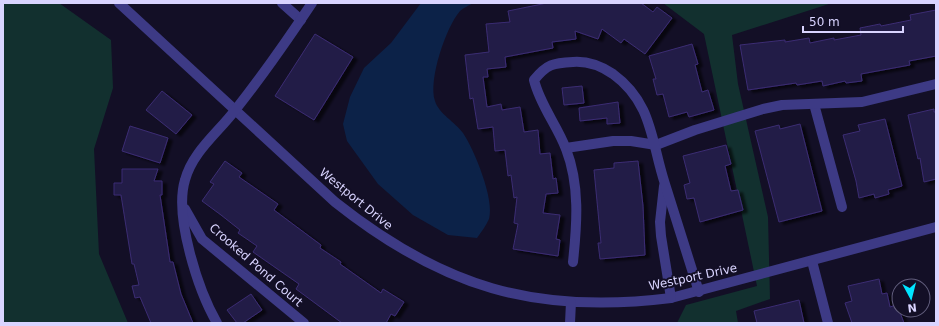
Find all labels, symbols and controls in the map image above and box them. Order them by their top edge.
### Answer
scale bar [803,8,903,34]
text: 50 m [809,15,840,29]
street label: Westport Drive [317,165,395,233]
street label: Crooked Pond Court [206,221,306,310]
street label: Westport Drive [648,261,738,293]
north arrow [891,278,931,318]
text: N [907,300,918,314]

